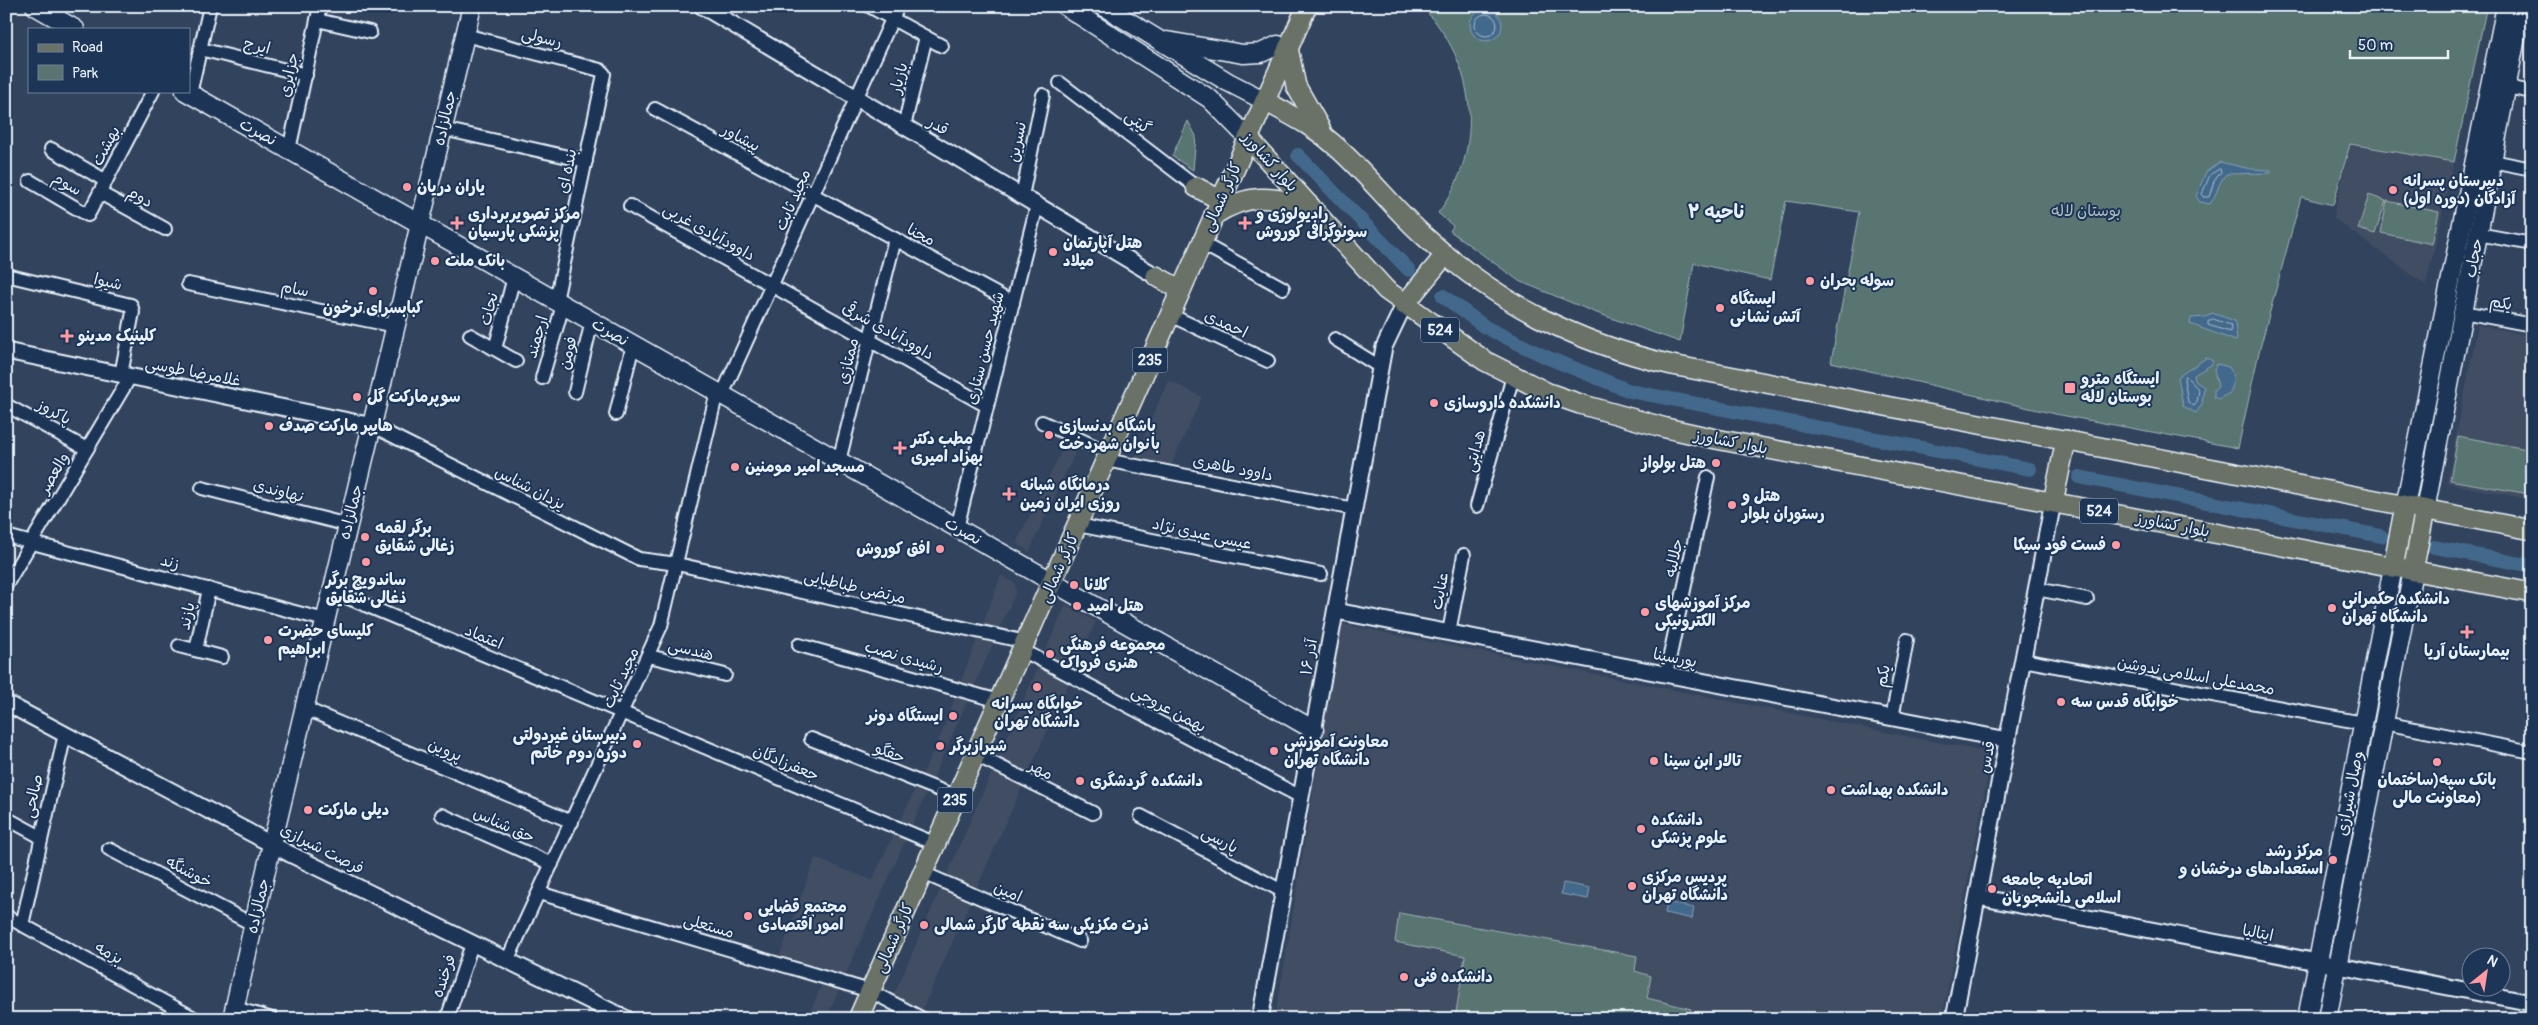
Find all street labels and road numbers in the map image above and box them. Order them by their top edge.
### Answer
street label: رسولی [520,23,564,53]
street label: ایرج [242,33,272,59]
street label: جزایری [275,51,303,99]
street label: بازیار [885,60,912,98]
street label: جمالزاده [429,88,461,148]
street label: گیتی [1121,106,1155,138]
street label: قدر [922,111,952,140]
street label: نصرت [236,114,280,150]
street label: پیشاور [717,119,764,156]
street label: نسرین [1003,120,1031,164]
street label: بهشت [87,123,125,169]
street label: بلوار کشاورز [1236,126,1302,196]
street label: بنده ای [553,147,581,195]
street label: کارگر شمالی [1198,159,1246,235]
street label: مجید ثابت [771,166,815,234]
street label: سوم [48,168,85,202]
street label: دوم [123,182,156,214]
street label: داوودآبادی غربی [660,199,758,265]
street label: محنا [903,219,939,251]
street label: حجاب [2460,237,2488,279]
street label: شیوا [92,269,124,295]
street label: سام [279,276,311,303]
street label: شهید حسن ستاری [961,289,1009,407]
street label: نجات [475,290,503,328]
street label: یکم [2488,291,2514,317]
street label: داوودآبادی شرقی [839,297,938,364]
street label: احمدی [1201,305,1251,343]
street label: ارجمند [521,313,553,361]
street label: نصرت [588,313,632,351]
road number: 524 [1421,318,1459,342]
street label: فومن [554,334,582,372]
street label: ممتازی [833,336,863,386]
road number: 235 [1132,348,1168,372]
street label: غلامرضا طوسی [143,353,243,391]
street label: پاکروز [32,394,75,429]
street label: بلوار کشاورز [1691,425,1769,459]
street label: هدایتی [1460,428,1490,474]
street label: والعصر [33,449,74,499]
street label: داوود طاهری [1191,450,1275,486]
street label: یزدان شناس [491,462,569,514]
street label: نهاوندی [251,475,307,507]
street label: جمالزاده [335,482,367,542]
road number: 524 [2080,498,2118,524]
street label: بلوار کشاورز [2133,508,2211,542]
street label: نصرت [941,512,985,550]
street label: عیسی عبدی نژاد [1150,514,1254,554]
street label: کارگر شمالی [1035,530,1083,606]
street label: جلالیه [1660,537,1688,579]
street label: زند [158,550,182,574]
street label: مرتضی طباطبایی [802,566,908,608]
street label: عنایت [1427,571,1453,611]
street label: پازند [174,600,200,632]
street label: اعتماد [462,620,506,654]
street label: هندسی [666,635,716,665]
street label: رشیدی نصب [862,636,946,678]
street label: ۱۶ آذر [1296,636,1322,677]
street label: مجید ثابت [598,644,644,712]
street label: پورسینا [1651,644,1699,672]
street label: محمدعلی اسلامی ندوشن [2116,652,2276,700]
street label: یکم [1871,663,1897,689]
street label: بهمن عروجی [1128,681,1210,737]
street label: پروین [425,734,465,766]
street label: حقگو [870,737,908,768]
street label: قدس [1974,739,2000,775]
street label: جعفرزادگان [750,740,822,786]
street label: وصال شیرازی [2332,748,2368,838]
street label: مهر [1024,755,1056,784]
street label: صالحی [18,772,48,820]
road number: 235 [938,788,972,812]
street label: حق شناس [470,803,538,847]
street label: فرصت شیرازی [277,819,367,879]
street label: پارسی [1198,822,1242,858]
street label: خوشنگه [162,852,216,892]
street label: جمالزاده [242,876,274,936]
street label: امین [991,877,1025,907]
street label: کارگر شمالی [870,900,918,976]
street label: مستعلی [681,909,737,943]
street label: ایتالیا [2241,920,2275,946]
street label: بزمه [91,937,127,969]
street label: فرخنده [427,952,461,1000]

